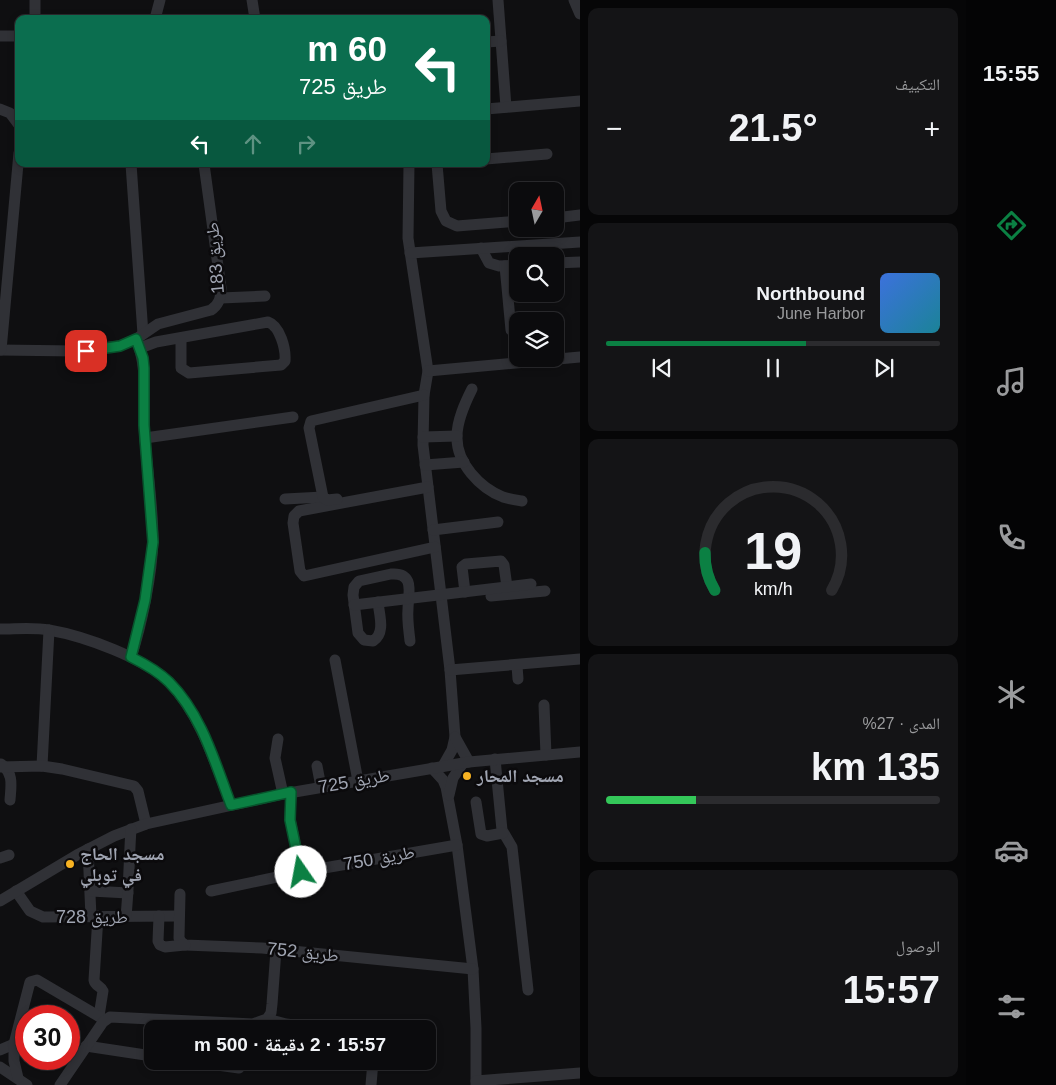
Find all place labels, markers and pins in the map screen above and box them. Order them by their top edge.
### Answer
pin [65,330,107,372]
place label: مسجد المحار [476,766,564,786]
marker: مسجد المحار [461,770,473,782]
place label: مسجد الحاج في توبلي [80,844,164,889]
marker: مسجد الحاج في توبلي [64,858,76,870]

